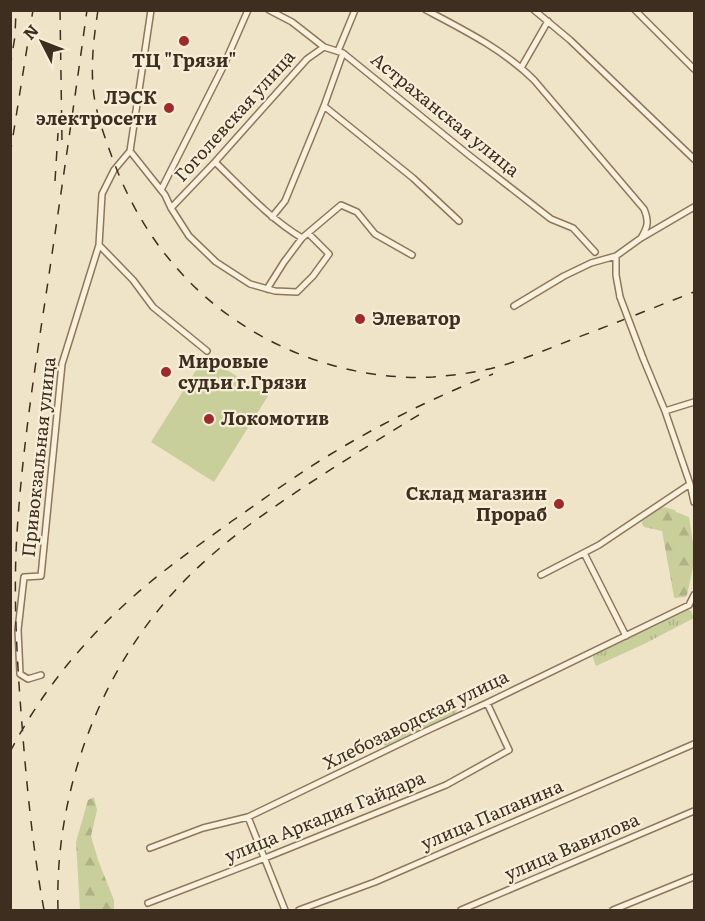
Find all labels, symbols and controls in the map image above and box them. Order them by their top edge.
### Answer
north arrow [12,12,72,72]
text: N [17,18,44,44]
marker: ТЦ "Грязи" [177,34,191,48]
street label: Гоголевская улица [167,43,301,187]
street label: Астраханская улица [366,45,526,183]
place label: ТЦ "Грязи" [132,46,236,73]
place label: ЛЭСК электросети [36,83,157,131]
marker: ЛЭСК электросети [162,101,176,115]
place label: Элеватор [372,304,461,331]
marker: Элеватор [353,312,367,326]
place label: Мировые судьи г.Грязи [178,347,307,395]
street label: Привокзальная улица [14,355,61,558]
marker: Мировые судьи г.Грязи [159,365,173,379]
place label: Локомотив [221,404,329,431]
marker: Локомотив [202,412,216,426]
place label: Склад магазин Прораб [406,479,547,527]
marker: Склад магазин Прораб [552,497,566,511]
street label: Хлебозаводская улица [318,662,513,775]
street label: улица Аркадия Гайдара [220,763,429,868]
street label: улица Папанина [416,771,567,856]
street label: улица Вавилова [500,805,643,886]

